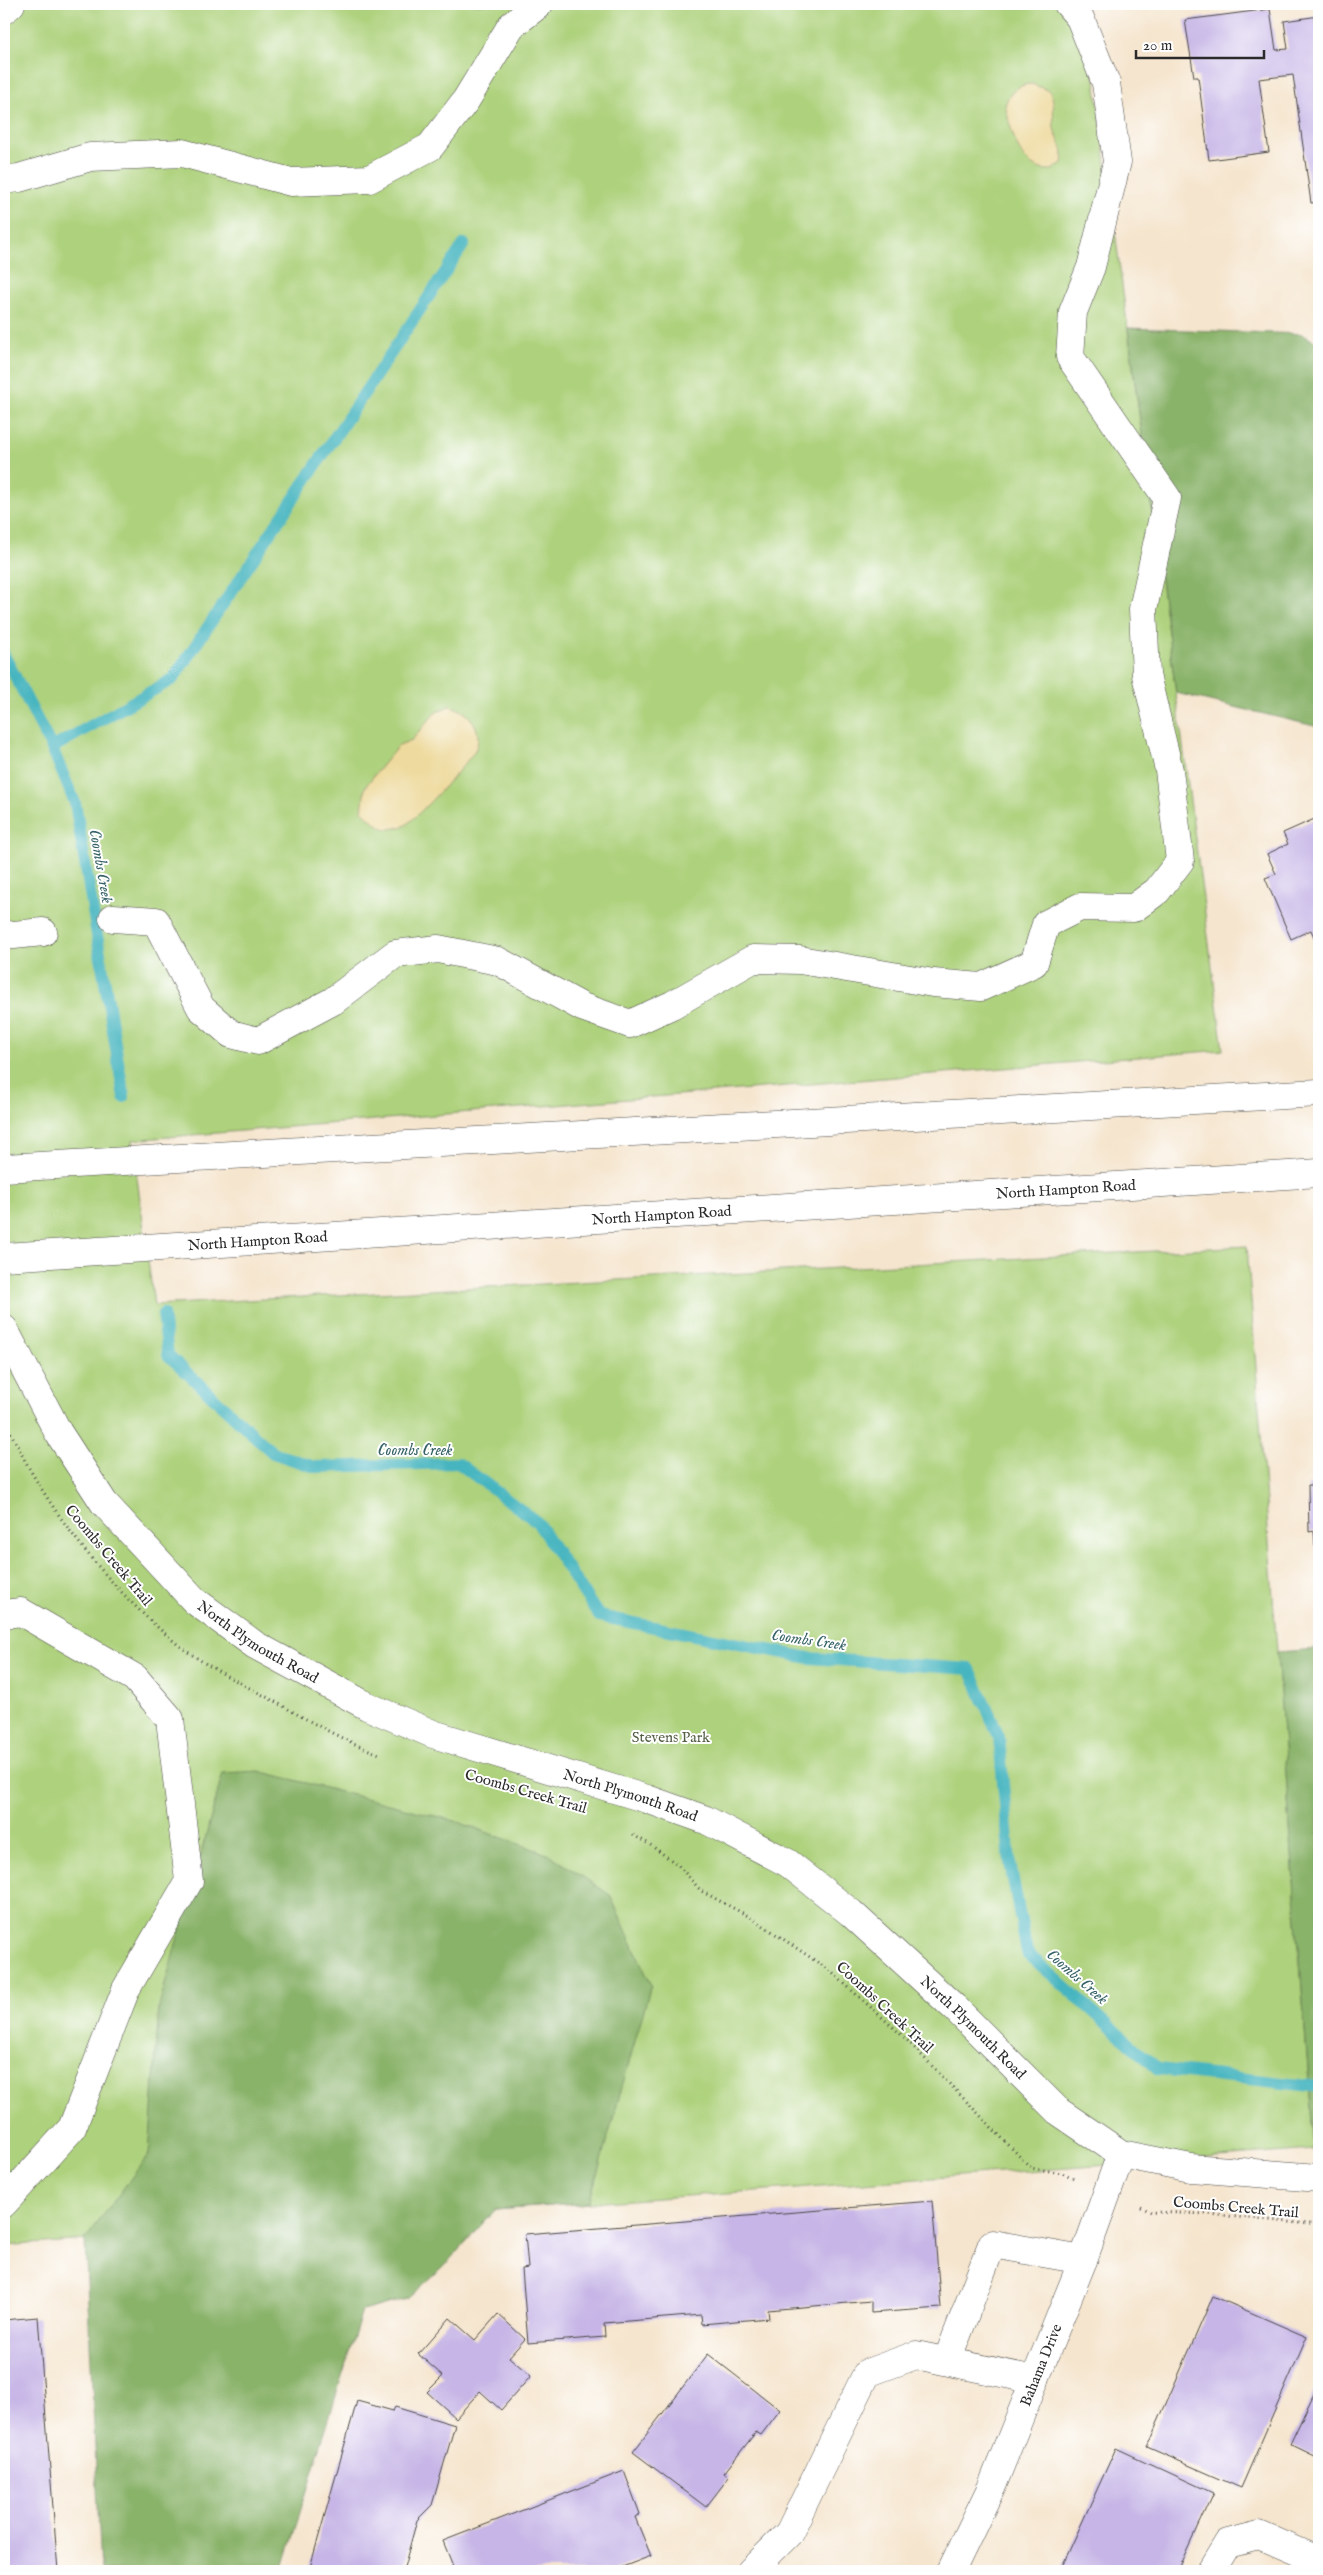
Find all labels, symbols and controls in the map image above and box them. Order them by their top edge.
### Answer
scale bar [1136,28,1263,60]
text: 20 m [1143,36,1173,55]
water label: Coombs Creek [84,828,116,906]
street label: North Hampton Road [995,1176,1137,1204]
street label: North Hampton Road [591,1201,733,1229]
street label: North Hampton Road [187,1227,329,1255]
water label: Coombs Creek [378,1441,453,1461]
street label: Coombs Creek Trail [61,1501,157,1610]
street label: North Plymouth Road [193,1597,323,1688]
water label: Coombs Creek [770,1626,848,1656]
park label: Stevens Park [632,1728,711,1747]
street label: Coombs Creek Trail [463,1765,590,1818]
street label: North Plymouth Road [561,1765,701,1827]
water label: Coombs Creek [1042,1945,1112,2010]
street label: Coombs Creek Trail [832,1957,938,2058]
street label: North Plymouth Road [916,1972,1030,2084]
street label: Coombs Creek Trail [1172,2193,1300,2223]
street label: Bahama Drive [1016,2321,1066,2409]

